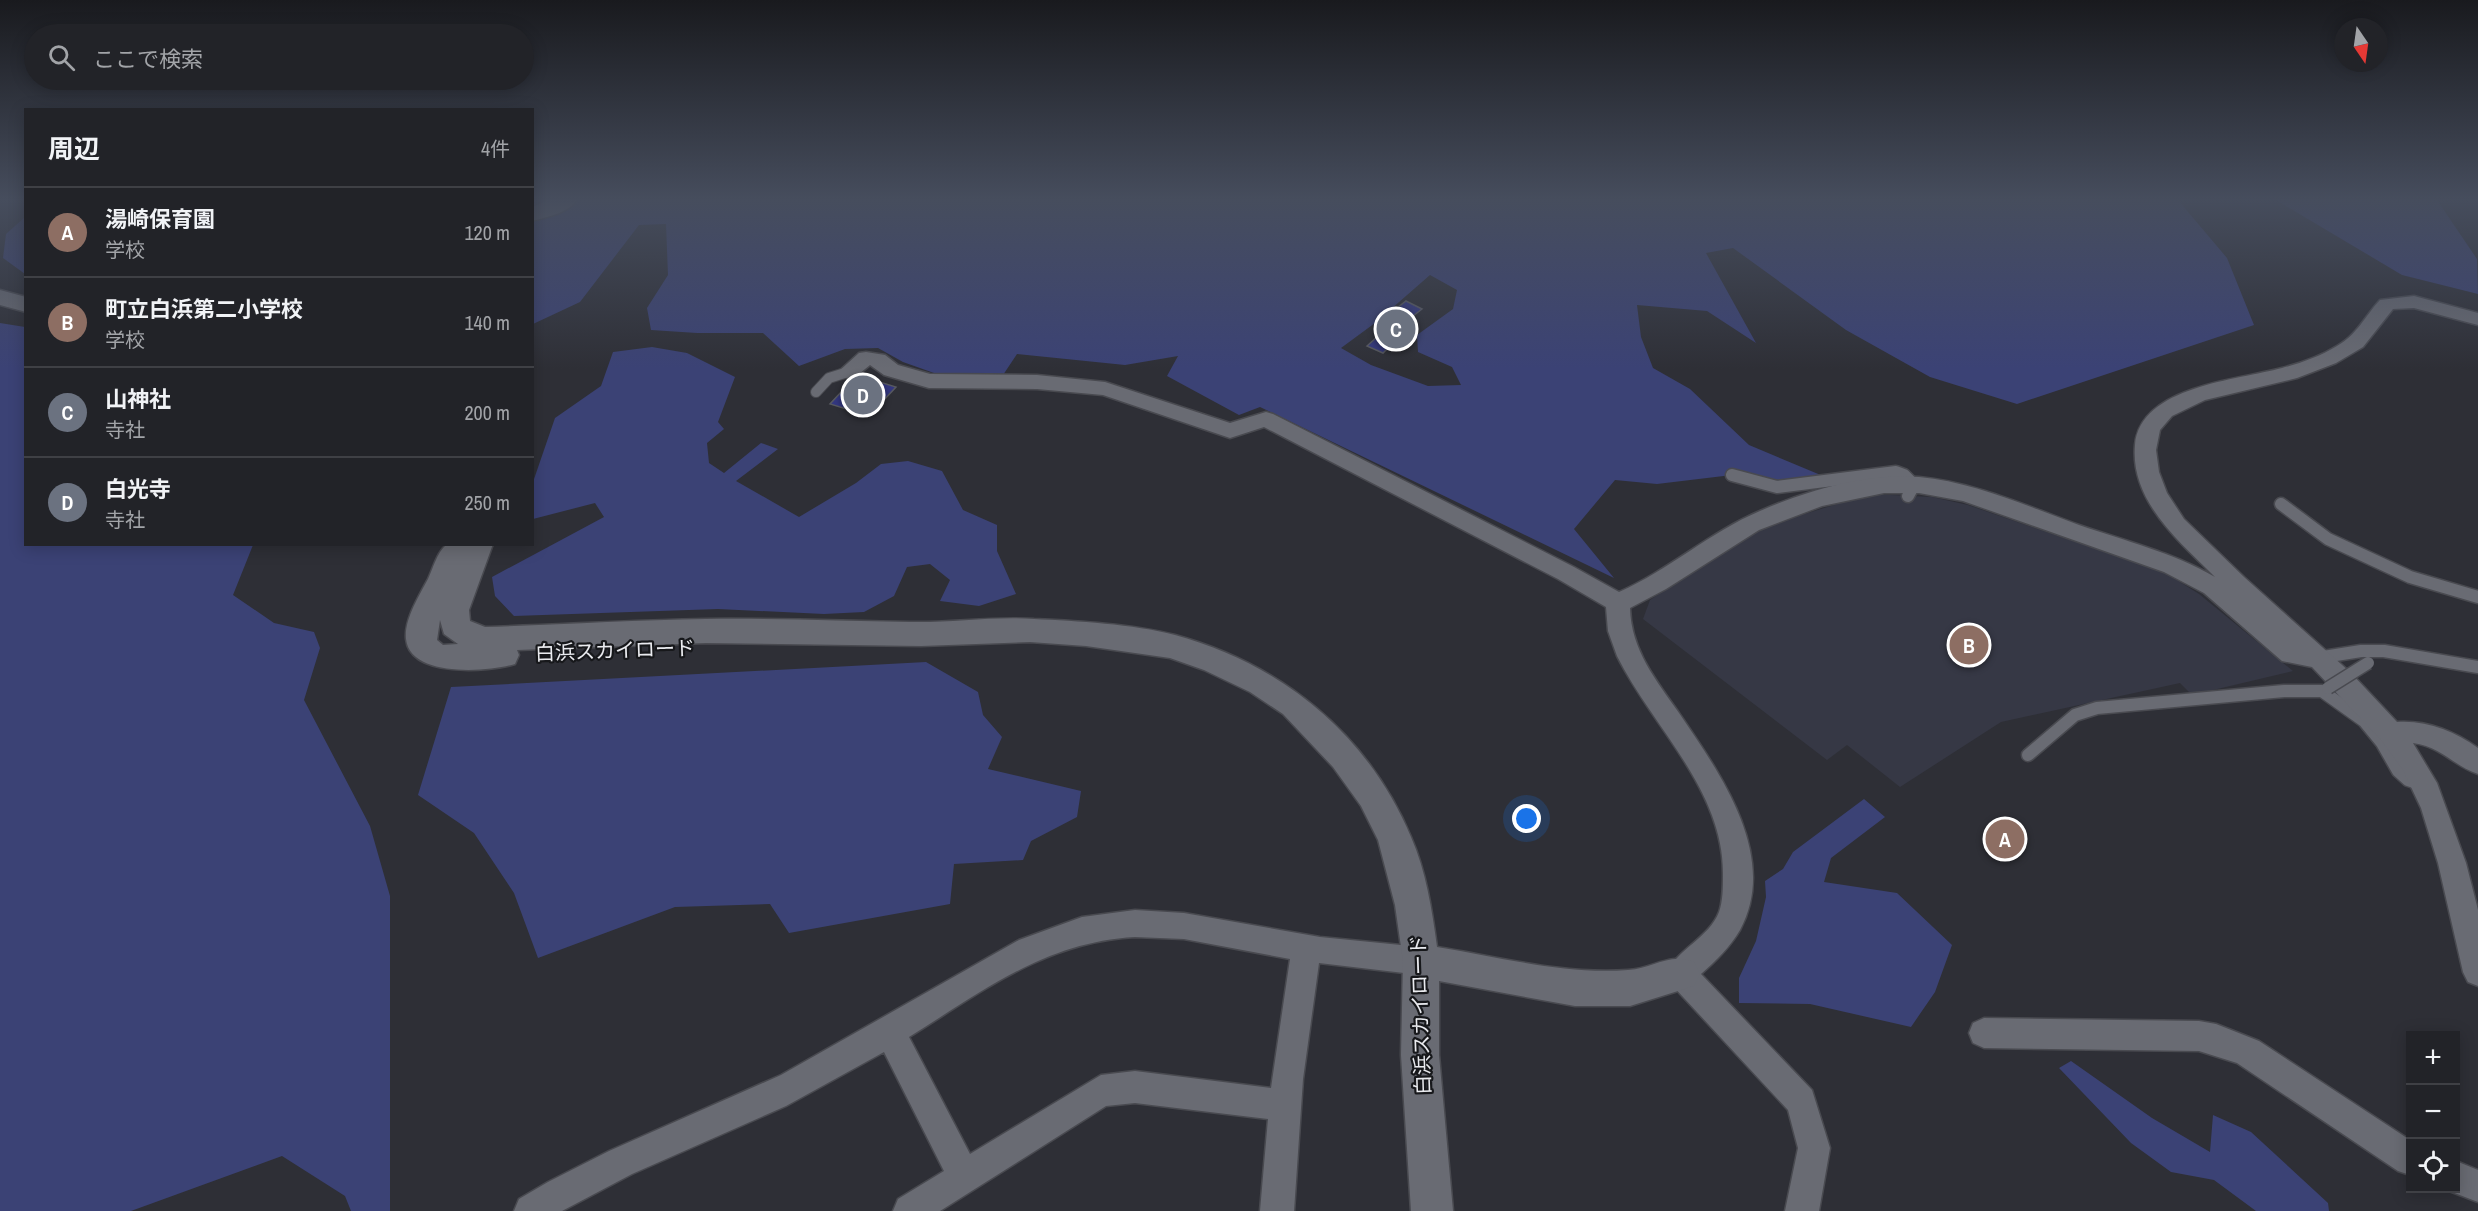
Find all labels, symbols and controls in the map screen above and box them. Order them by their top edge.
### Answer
north arrow [2334,18,2388,72]
search box [24,24,534,90]
icon: search [45,41,78,74]
text: ここで検索 [93,44,203,74]
text: 周辺 [48,131,100,166]
text: 4件 [481,135,510,162]
text: 湯崎保育園 [105,204,215,234]
text: A [62,219,73,246]
text: 120 m [464,219,510,246]
text: 学校 [105,236,145,263]
text: 町立白浜第二小学校 [105,294,303,324]
pin: C [1376,306,1416,352]
text: B [62,309,73,336]
text: 140 m [464,309,510,336]
text: 学校 [105,326,145,353]
pin: D [844,372,882,418]
text: 山神社 [105,384,171,414]
text: C [62,399,73,426]
text: 200 m [464,399,510,426]
text: 寺社 [105,416,145,443]
text: 白光寺 [105,474,171,504]
text: D [62,489,73,516]
text: 250 m [464,489,510,516]
text: 寺社 [105,506,145,533]
pin: B [1950,622,1988,668]
street label: 白浜スカイロード [535,634,695,666]
your location [1512,804,1541,833]
pin: A [1986,816,2024,862]
street label: 白浜スカイロード [1404,935,1436,1095]
map controls [2406,1031,2460,1193]
button: + [2406,1031,2460,1085]
button: − [2406,1085,2460,1139]
button: locate [2406,1139,2460,1193]

